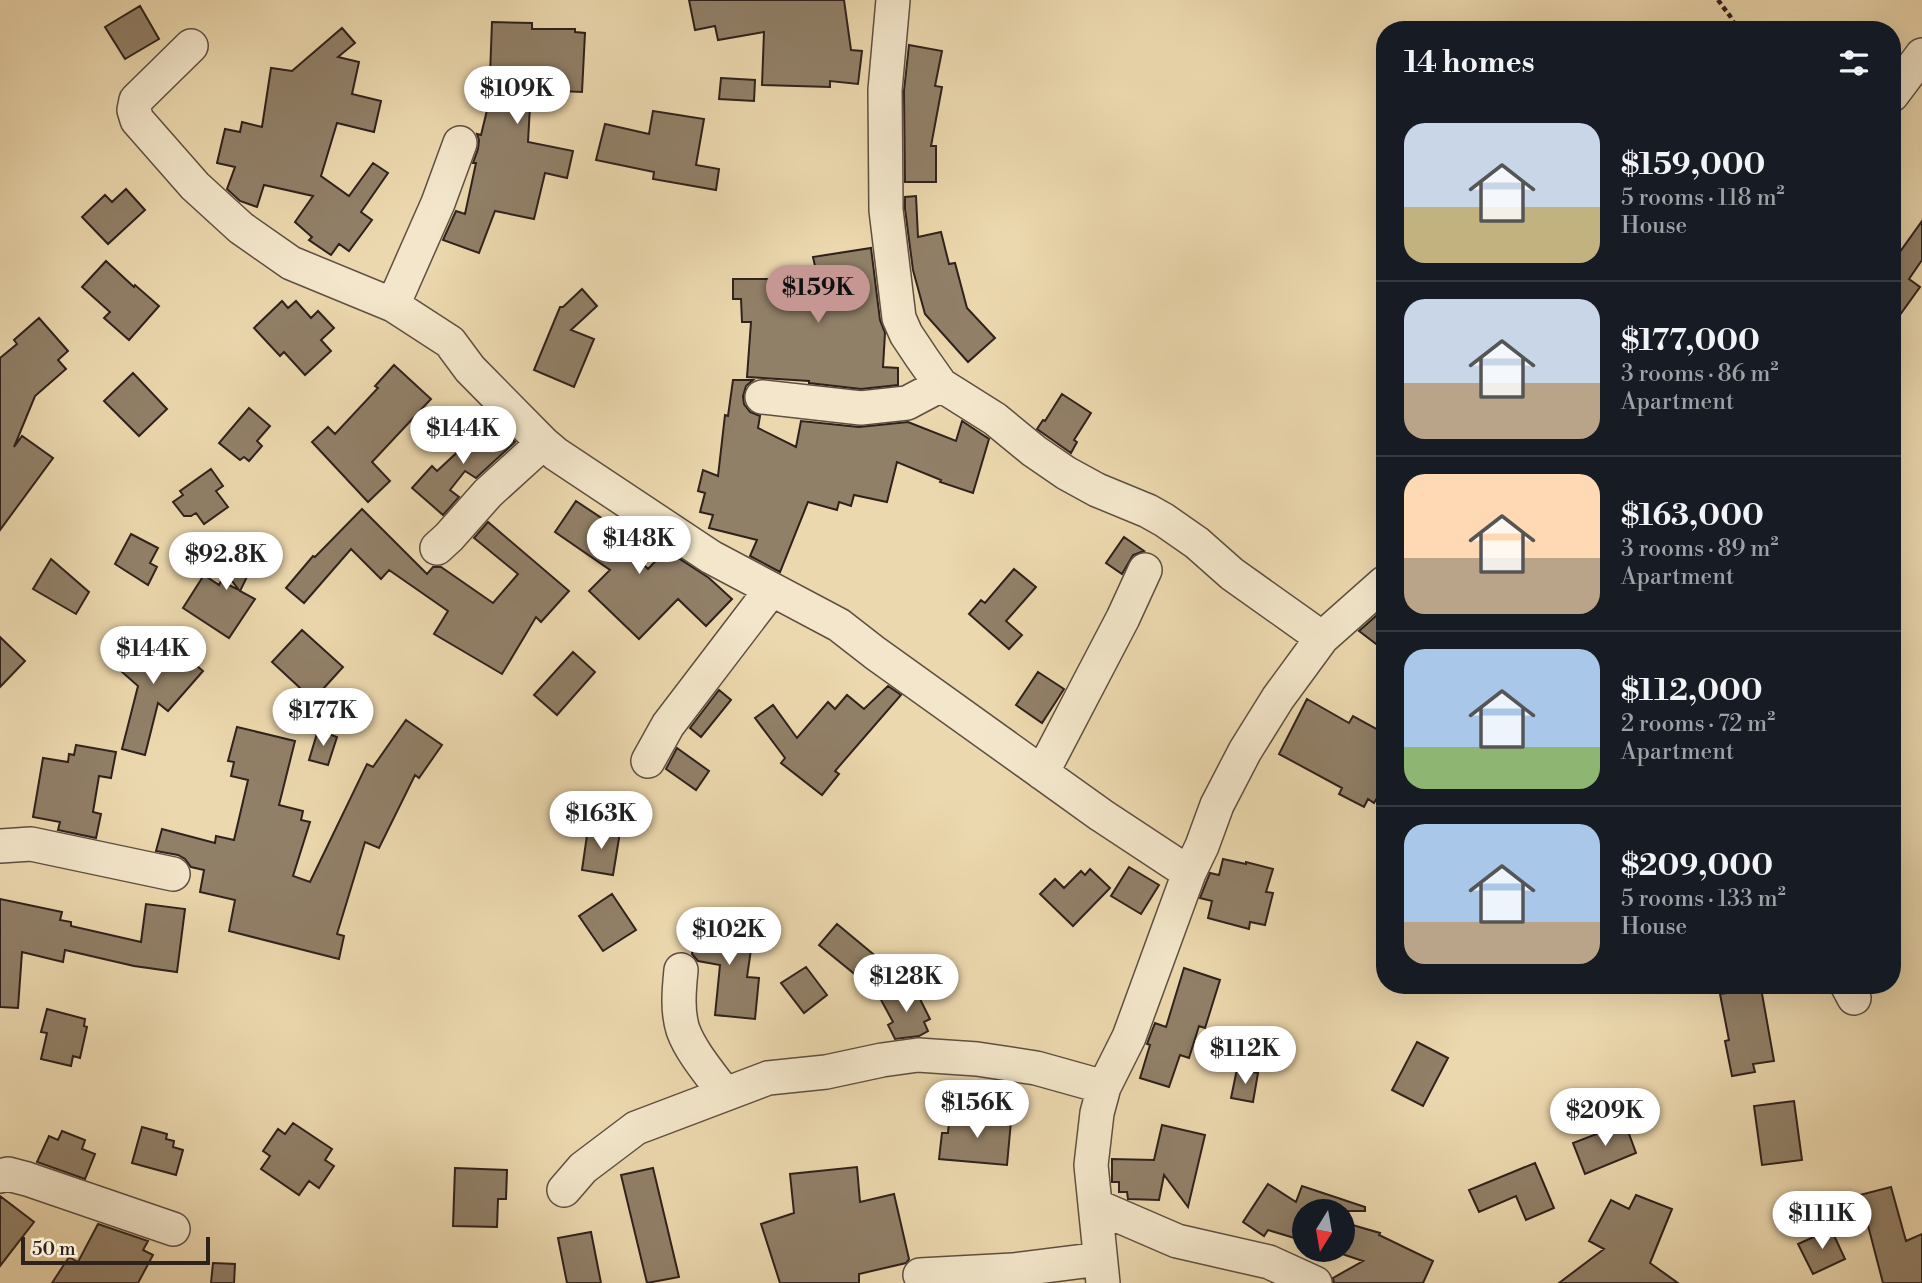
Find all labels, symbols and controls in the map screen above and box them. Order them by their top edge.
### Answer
text: 14 homes [1404,44,1535,82]
icon: filters [1835,44,1873,82]
pin: $109K [468,66,566,126]
text: $109K [480,75,554,103]
text: $159,000 [1621,146,1765,184]
icon: home [1460,151,1544,235]
text: 5 rooms · 118 m² [1621,184,1785,212]
text: House [1621,212,1687,240]
pin: $159K [769,266,867,325]
text: $159K [782,274,854,302]
text: $177,000 [1621,322,1760,360]
icon: home [1460,327,1544,411]
text: 3 rooms · 86 m² [1621,360,1778,388]
text: Apartment [1621,388,1734,416]
pin: $144K [414,406,512,466]
text: $144K [426,415,500,443]
text: $163,000 [1621,497,1764,535]
icon: home [1460,502,1544,586]
pin: $148K [590,516,688,576]
text: $148K [603,525,675,553]
pin: $92.8K [169,532,283,592]
text: 3 rooms · 89 m² [1621,535,1778,563]
text: $92.8K [185,541,267,569]
text: Apartment [1621,563,1734,591]
pin: $144K [104,626,202,686]
text: $144K [116,635,190,663]
text: $112,000 [1621,672,1763,710]
icon: home [1460,677,1544,761]
pin: $177K [274,688,372,748]
text: $177K [289,697,357,725]
text: 2 rooms · 72 m² [1621,710,1775,738]
text: Apartment [1621,738,1734,766]
pin: $163K [552,792,650,851]
text: $163K [566,800,636,828]
text: $209,000 [1621,847,1773,885]
icon: home [1460,852,1544,936]
text: 5 rooms · 133 m² [1621,885,1786,913]
pin: $102K [680,908,778,967]
text: House [1621,913,1687,941]
text: $102K [692,916,766,944]
pin: $128K [857,954,955,1014]
text: $128K [870,963,942,991]
pin: $112K [1196,1026,1294,1086]
text: $112K [1210,1035,1280,1063]
pin: $156K [928,1080,1026,1140]
pin: $209K [1556,1088,1654,1148]
text: $156K [941,1089,1013,1117]
text: $209K [1566,1097,1644,1125]
pin: $111K [1773,1192,1871,1251]
north arrow [1292,1199,1354,1262]
map controls [1292,1199,1355,1262]
text: $111K [1789,1200,1855,1228]
scale bar [21,1234,210,1266]
text: 50 m [32,1237,76,1261]

